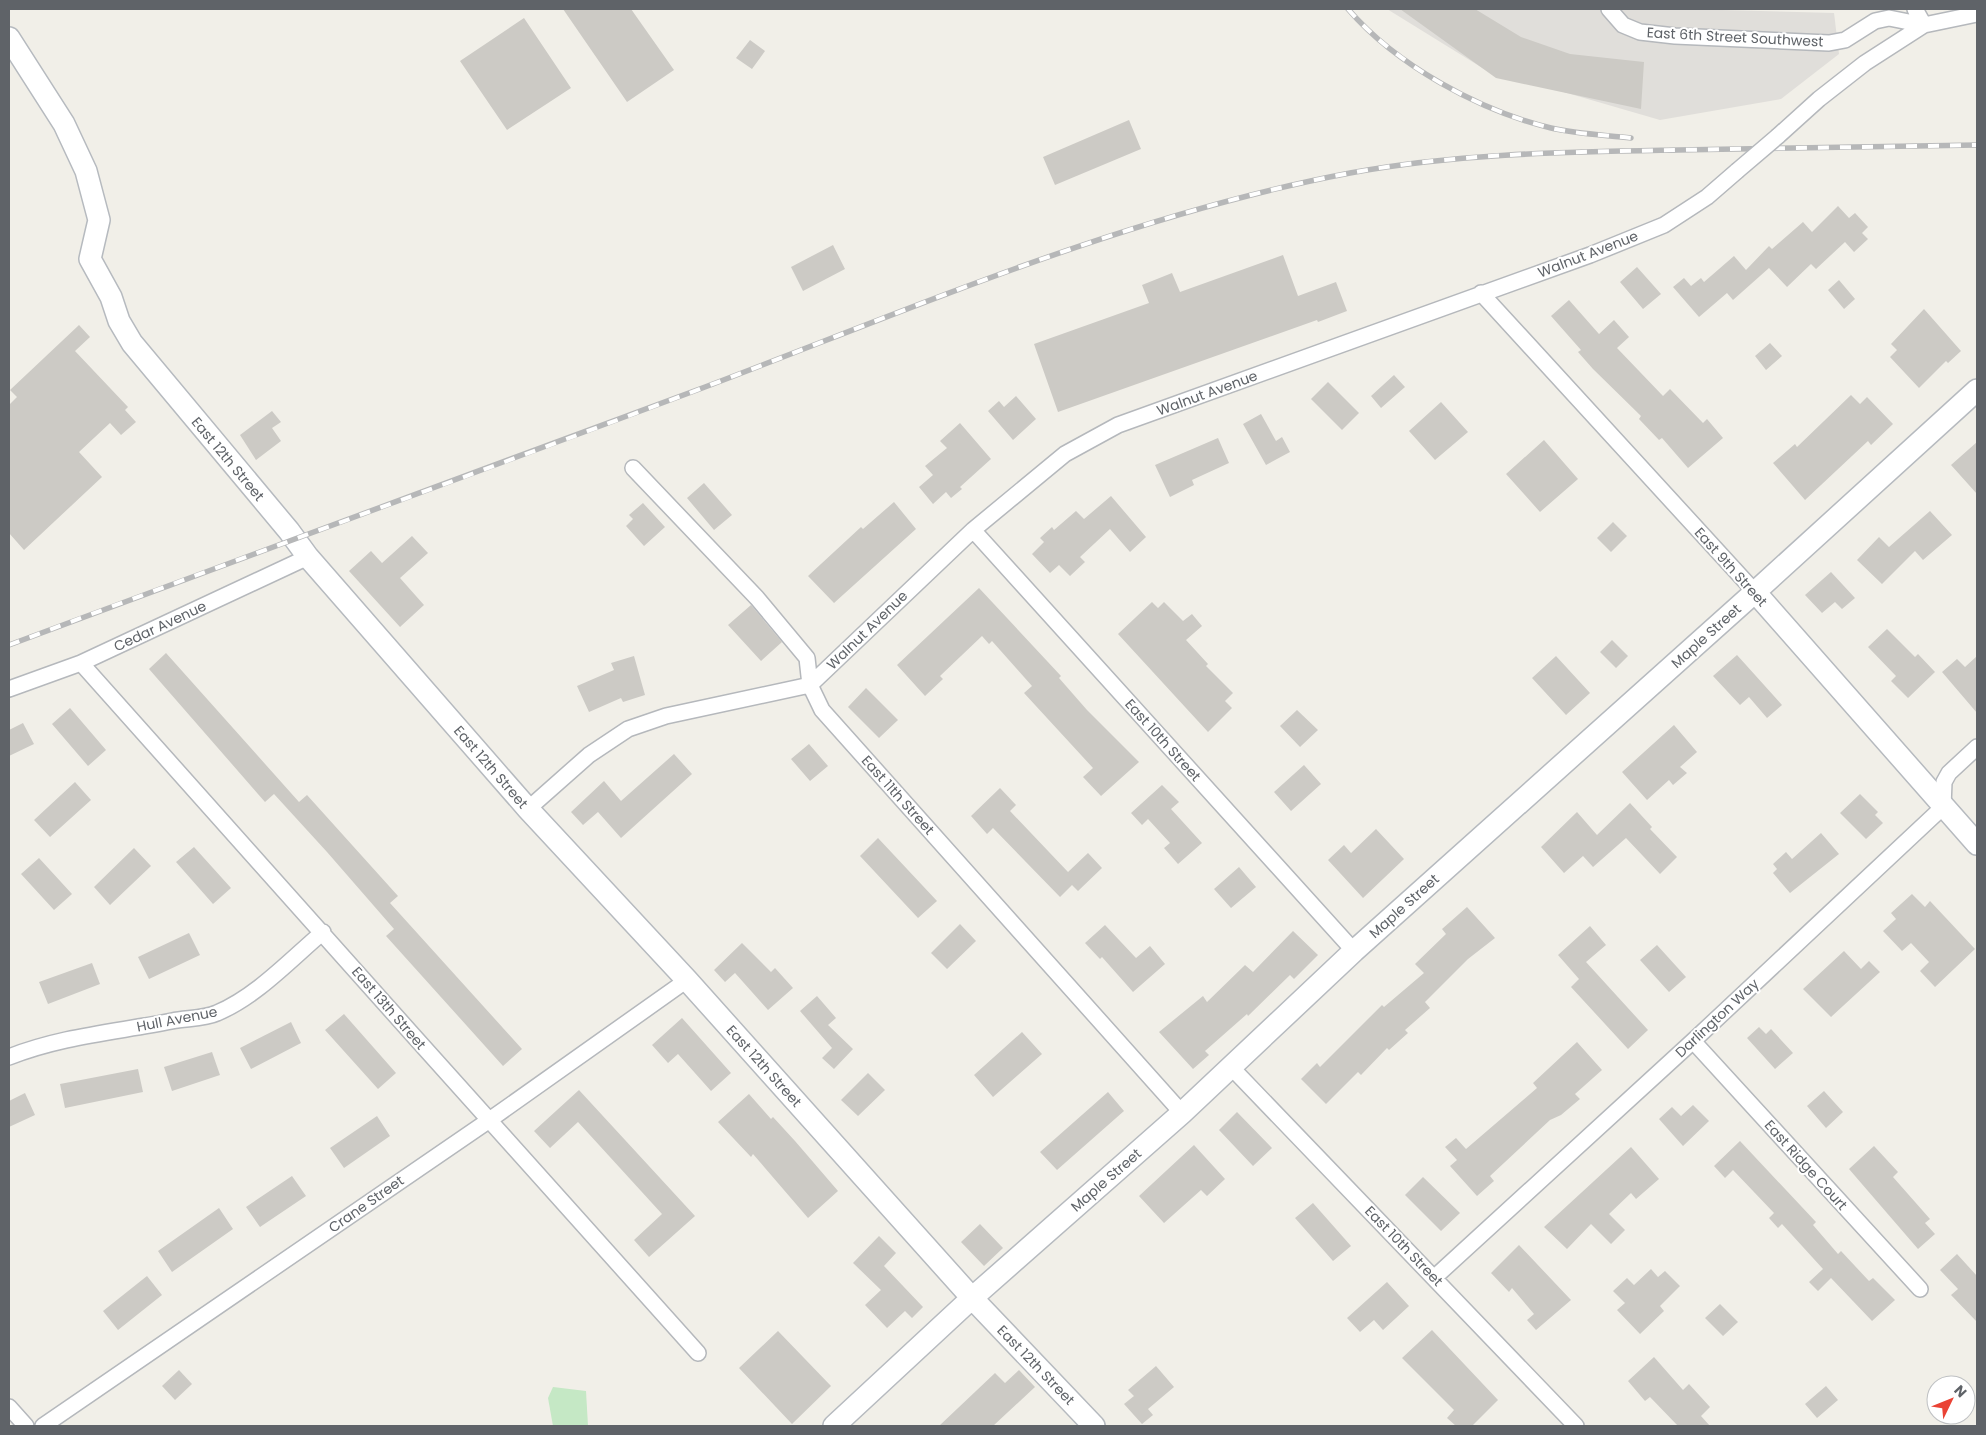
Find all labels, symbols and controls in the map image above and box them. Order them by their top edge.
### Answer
street label: East 6th Street Southwest [1646,22,1824,52]
street label: Walnut Avenue [1535,226,1641,282]
street label: Walnut Avenue [1154,365,1260,421]
street label: East 12th Street [187,413,269,505]
street label: East 9th Street [1690,523,1772,611]
street label: Walnut Avenue [822,586,912,674]
street label: Cedar Avenue [110,596,210,656]
street label: Maple Street [1667,599,1745,673]
street label: East 10th Street [1120,694,1206,786]
street label: East 12th Street [449,721,533,813]
street label: East 11th Street [857,751,939,839]
street label: Maple Street [1365,869,1443,943]
street label: East 13th Street [347,962,431,1054]
street label: Darlington Way [1671,974,1763,1062]
street label: Hull Avenue [135,1001,219,1037]
street label: East 12th Street [722,1021,806,1111]
street label: East Ridge Court [1760,1116,1852,1214]
street label: Maple Street [1066,1144,1146,1216]
street label: Crane Street [324,1171,408,1237]
street label: East 10th Street [1360,1201,1448,1291]
street label: East 12th Street [993,1321,1079,1409]
north arrow [1926,1375,1976,1425]
text: N [1950,1380,1971,1402]

